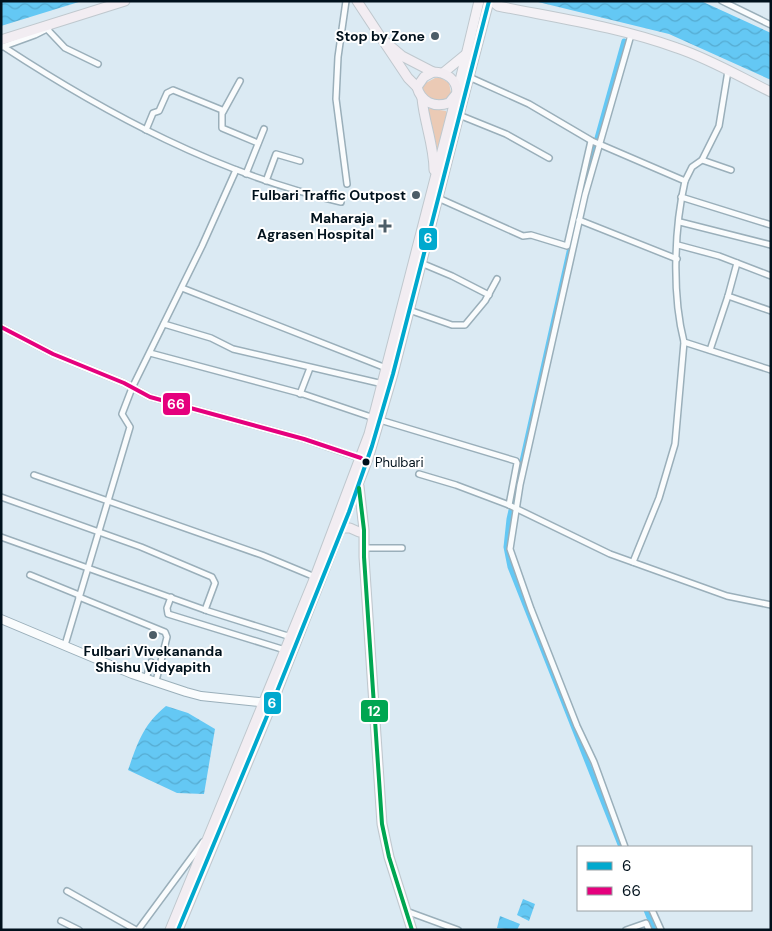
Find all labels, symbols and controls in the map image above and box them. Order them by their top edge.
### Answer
place label: Stop by Zone [336,27,425,45]
marker: Stop by Zone [429,30,441,42]
place label: Fulbari Traffic Outpost [252,186,406,204]
marker: Fulbari Traffic Outpost [410,189,422,201]
place label: Maharaja Agrasen Hospital [257,209,374,243]
marker: Maharaja Agrasen Hospital [378,219,392,233]
line badge: 6 [418,227,438,251]
text: 6 [424,229,433,247]
line badge: 66 [162,392,191,416]
text: 66 [167,395,185,413]
place label: Phulbari [375,454,424,471]
marker: Phulbari [361,457,371,467]
marker: Fulbari Vivekananda Shishu Vidyapith [147,629,159,641]
place label: Fulbari Vivekananda Shishu Vidyapith [84,642,223,676]
line badge: 6 [263,691,282,715]
text: 6 [268,694,277,712]
line badge: 12 [360,699,389,723]
text: 12 [367,702,381,720]
legend [577,846,752,911]
text: 6 [622,856,631,876]
text: 66 [622,881,641,901]

